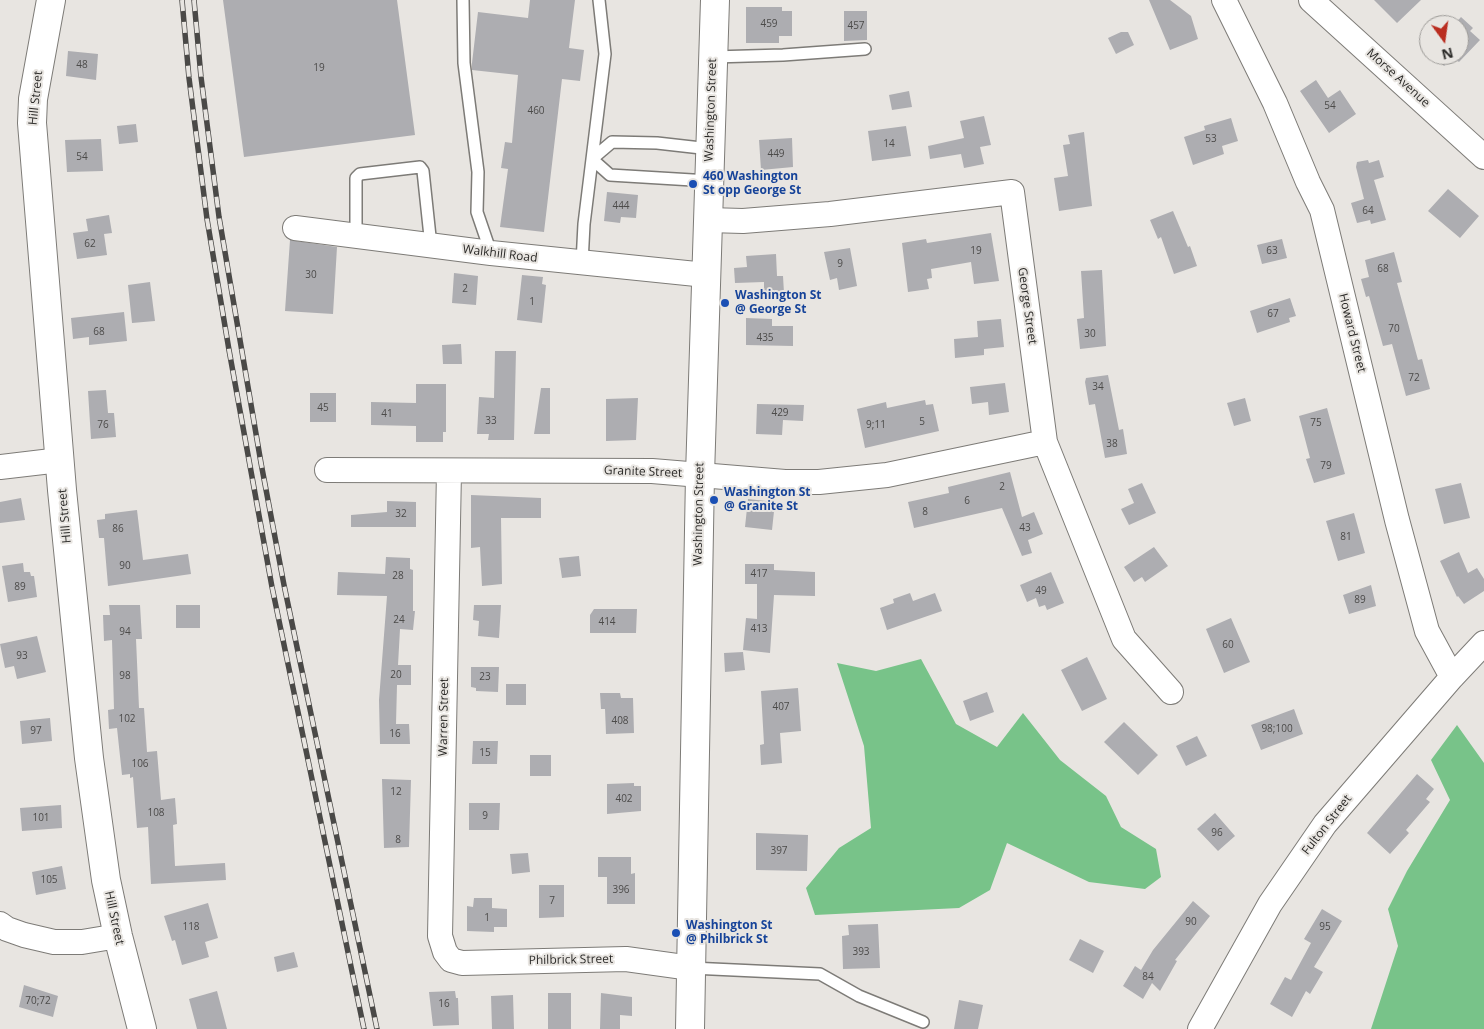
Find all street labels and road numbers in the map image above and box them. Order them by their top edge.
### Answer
street label: Morse Avenue [1363,46,1433,110]
street label: Washington Street [702,58,720,162]
street label: Hill Street [26,70,46,126]
street label: Walkhill Road [462,242,538,266]
street label: George Street [1014,267,1040,345]
street label: Howard Street [1335,292,1369,374]
street label: Washington Street [691,462,707,566]
street label: Granite Street [604,463,682,481]
street label: Hill Street [55,488,75,544]
street label: Warren Street [436,678,452,756]
street label: Fulton Street [1299,792,1355,858]
street label: Hill Street [101,890,127,946]
street label: Philbrick Street [529,952,613,968]

